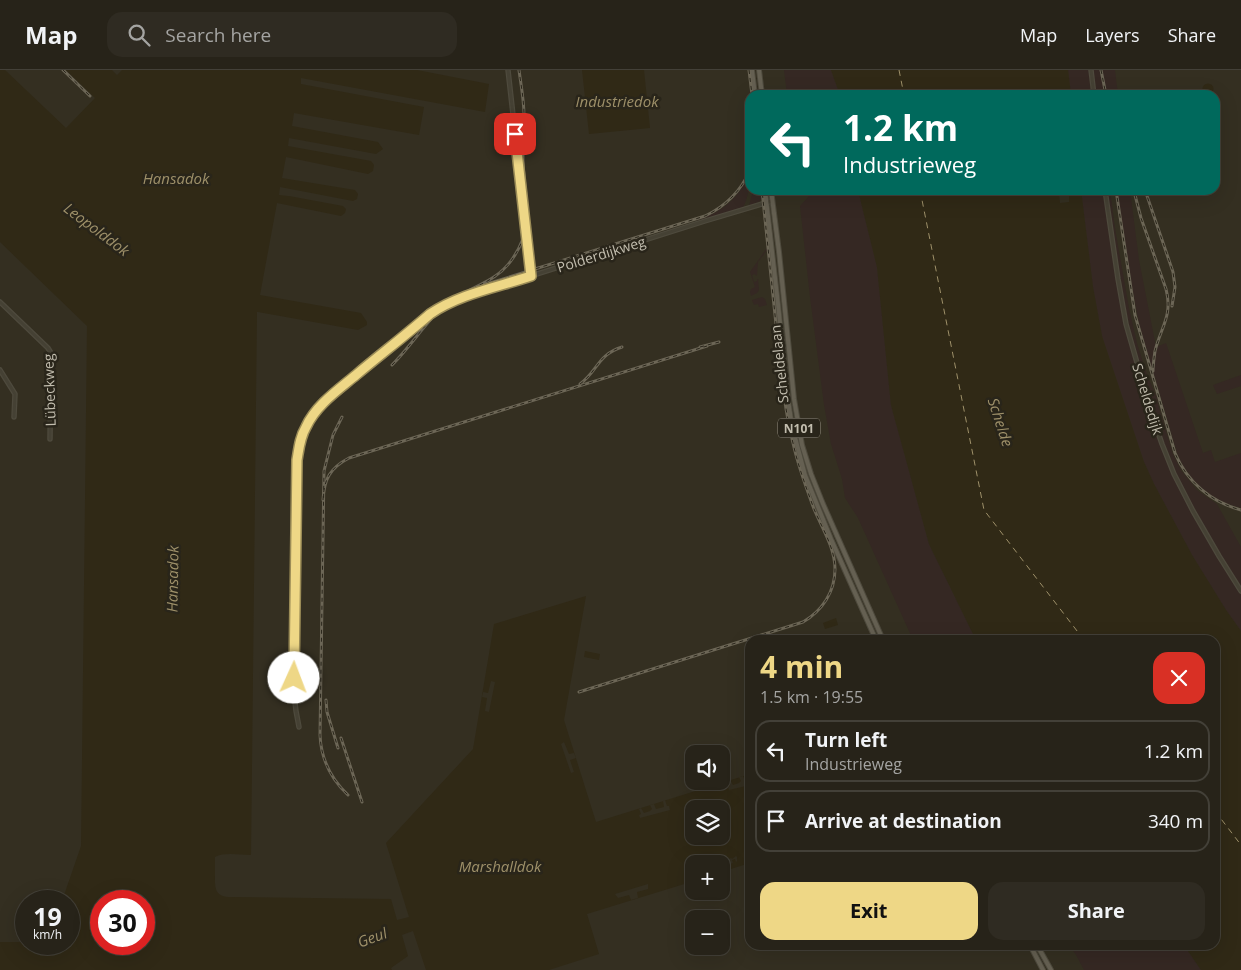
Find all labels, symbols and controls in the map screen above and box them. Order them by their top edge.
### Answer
search box [107,12,457,57]
text: Map [25,18,77,51]
icon: search [125,21,153,49]
text: Search here [165,22,271,48]
text: Map [1020,23,1057,47]
text: Layers [1085,23,1140,47]
text: Share [1168,23,1216,47]
water label: Industriedok [575,91,659,111]
text: 1.2 km [843,104,958,151]
icon: left [760,110,825,175]
pin [494,113,536,155]
icon: arrive [501,120,529,148]
text: Industrieweg [843,149,976,179]
water label: Hansadok [143,168,210,188]
water label: Leopolddok [60,198,134,261]
street label: Polderdijkweg [554,231,648,277]
street label: Scheldelaan [765,324,793,404]
street label: Lübeckweg [38,353,60,427]
street label: Scheldedijk [1128,361,1168,438]
water label: Schelde [984,395,1018,450]
road number: N101 [778,418,820,438]
water label: Hansadok [161,545,183,613]
text: 4 min [760,646,843,687]
position arrow [267,651,319,703]
button: close [1153,652,1205,704]
text: 1.5 km · 19:55 [760,686,863,708]
text: Turn left [805,727,887,753]
icon: left [762,737,790,765]
text: 1.2 km [1144,738,1203,764]
map controls [685,745,730,955]
button: sound [685,745,730,790]
text: Industrieweg [805,753,902,775]
button: layers [685,800,730,845]
icon: arrive [762,807,790,835]
text: Arrive at destination [805,808,1002,834]
text: 340 m [1148,808,1203,834]
button: + [685,855,730,900]
water label: Marshalldok [459,856,542,876]
button: Exit [760,882,978,940]
button: Share [988,882,1205,940]
speed limit sign: 30 [90,890,155,955]
text: 19 [33,899,62,933]
button: − [685,910,730,955]
water label: Geul [354,922,391,952]
text: km/h [33,926,62,943]

